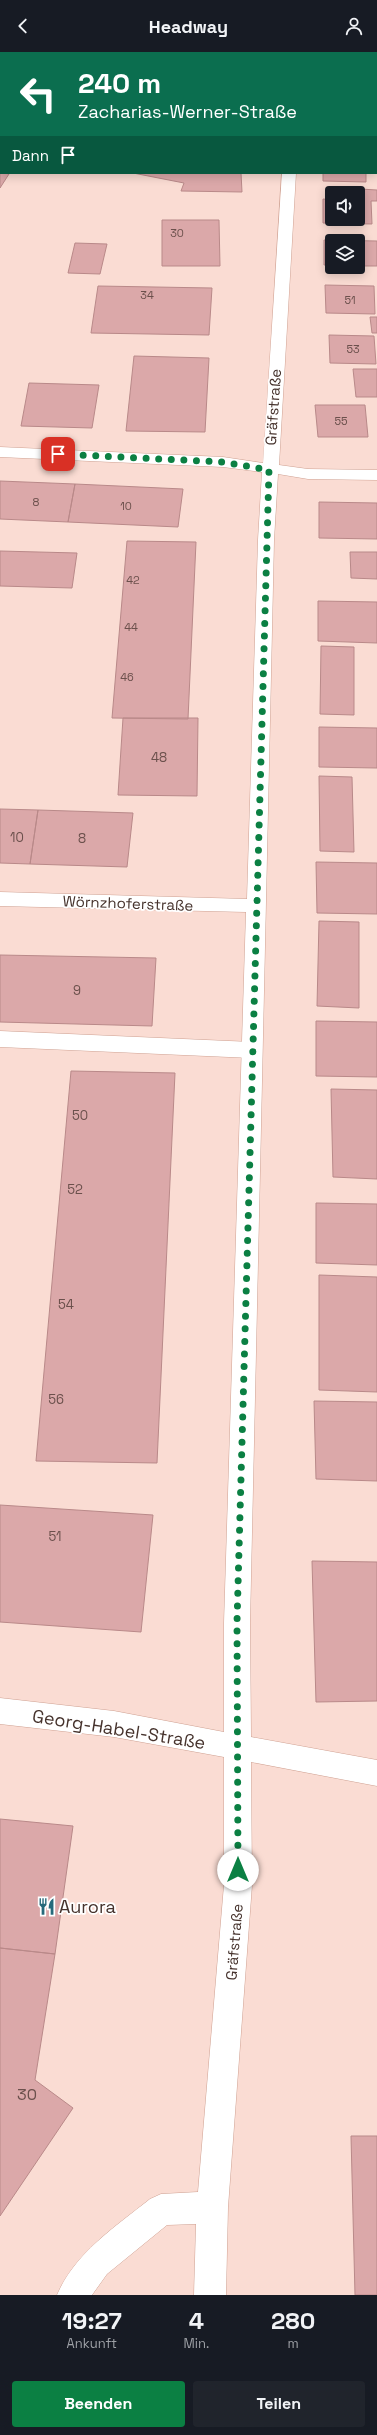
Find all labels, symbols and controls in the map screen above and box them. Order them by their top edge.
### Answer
icon: back [12,15,34,37]
text: Headway [149,15,228,38]
icon: person [343,15,365,37]
text: 240 m [78,65,161,101]
icon: left [12,68,64,120]
text: Zacharias-Werner-Straße [78,100,297,123]
icon: arrive [57,144,79,166]
text: Dann [12,146,49,165]
map controls [325,186,365,274]
button: sound [325,186,365,226]
house number: 30 [170,226,184,240]
button: layers [325,234,365,274]
house number: 34 [140,288,154,302]
house number: 51 [344,293,356,307]
house number: 53 [346,342,360,356]
street label: Gräfstraße [261,368,285,446]
house number: 55 [334,414,348,428]
pin [41,437,75,471]
icon: arrive [47,443,69,465]
house number: 8 [33,495,40,509]
house number: 10 [120,499,132,513]
house number: 42 [126,573,140,587]
house number: 44 [124,620,138,634]
house number: 46 [120,670,134,684]
house number: 48 [151,749,167,766]
house number: 10 [10,829,24,846]
house number: 8 [78,830,86,847]
street label: Wörnzhoferstraße [62,891,194,915]
house number: 9 [73,982,81,999]
house number: 50 [72,1107,88,1124]
house number: 52 [67,1181,83,1198]
house number: 54 [58,1296,74,1313]
house number: 56 [48,1391,64,1408]
house number: 51 [48,1528,62,1545]
street label: Georg-Habel-Straße [31,1704,207,1754]
position arrow [217,1849,259,1891]
place label: Aurora [59,1895,116,1918]
restaurant icon: Aurora [36,1896,56,1916]
street label: Gräfstraße [221,1903,247,1981]
house number: 30 [17,2084,37,2105]
text: 19:27 [62,2305,122,2336]
text: 4 [189,2305,204,2336]
text: 280 [271,2305,315,2336]
text: Ankunft [67,2335,117,2352]
text: Min. [184,2335,209,2352]
text: m [288,2335,299,2352]
button: Beenden [12,2381,185,2427]
button: Teilen [193,2381,365,2427]

